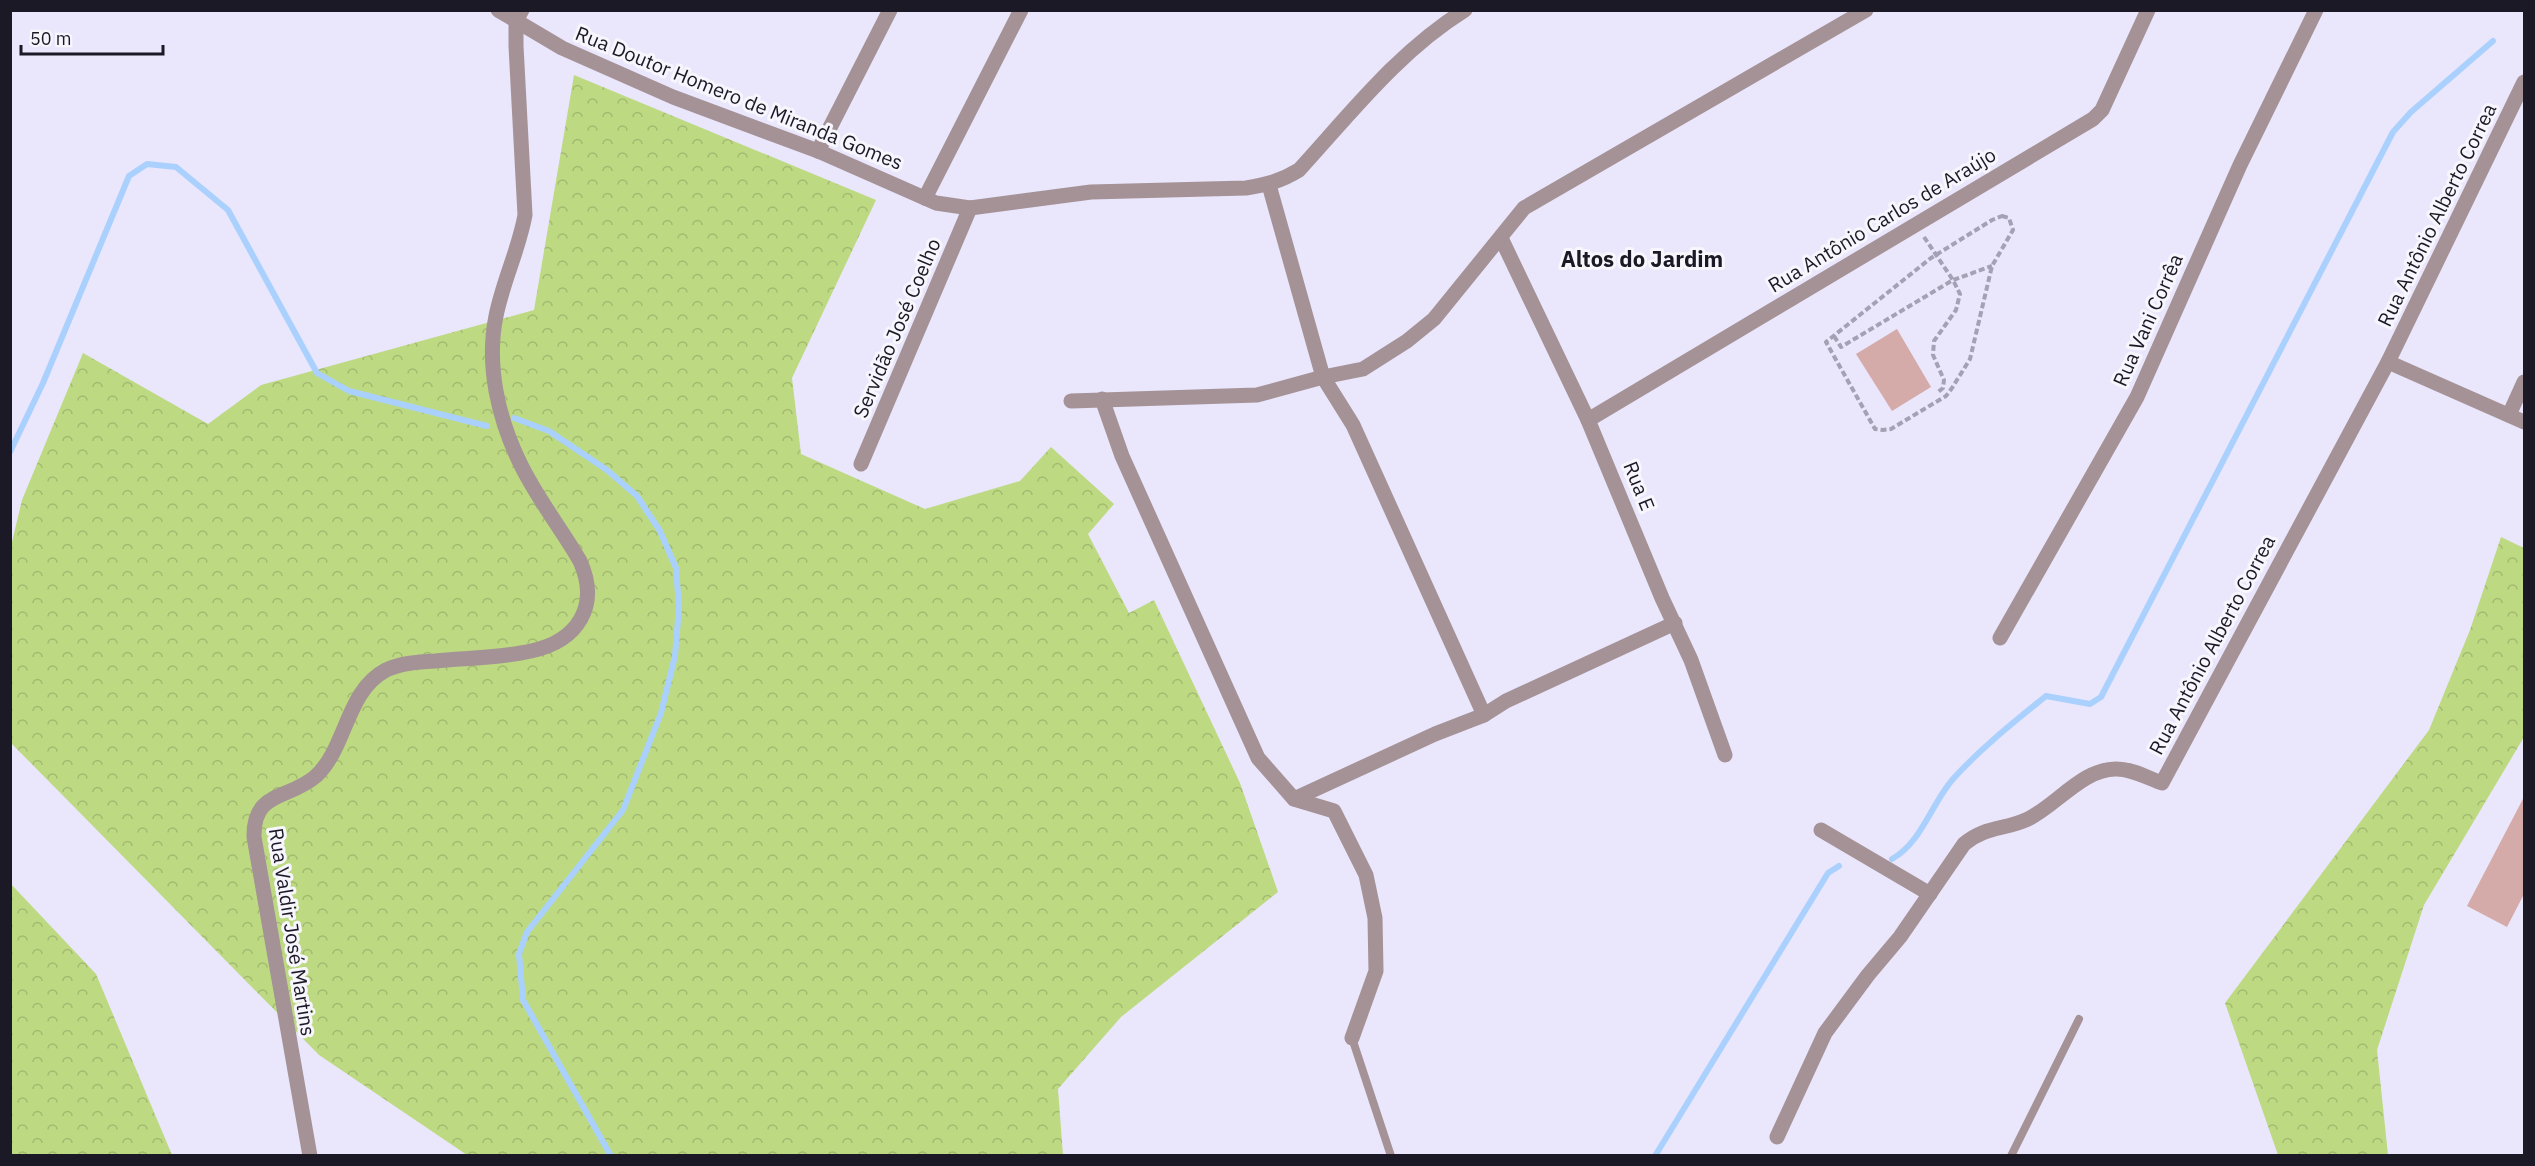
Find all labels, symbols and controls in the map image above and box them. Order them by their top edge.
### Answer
scale bar [21,18,164,56]
street label: Rua Doutor Homero de Miranda Gomes [571,19,907,176]
text: 50 m [30,27,72,50]
street label: Rua Antônio Alberto Correa [2371,98,2503,331]
street label: Rua Antônio Carlos de Araújo [1763,141,2001,298]
street label: Servidão José Coelho [846,234,947,422]
district label: Altos do Jardim [1561,244,1723,273]
street label: Rua Vani Corrêa [2106,249,2189,390]
street label: Rua E [1617,457,1662,515]
street label: Rua Antônio Alberto Correa [2142,530,2281,759]
street label: Rua Valdir José Martins [263,826,322,1038]

